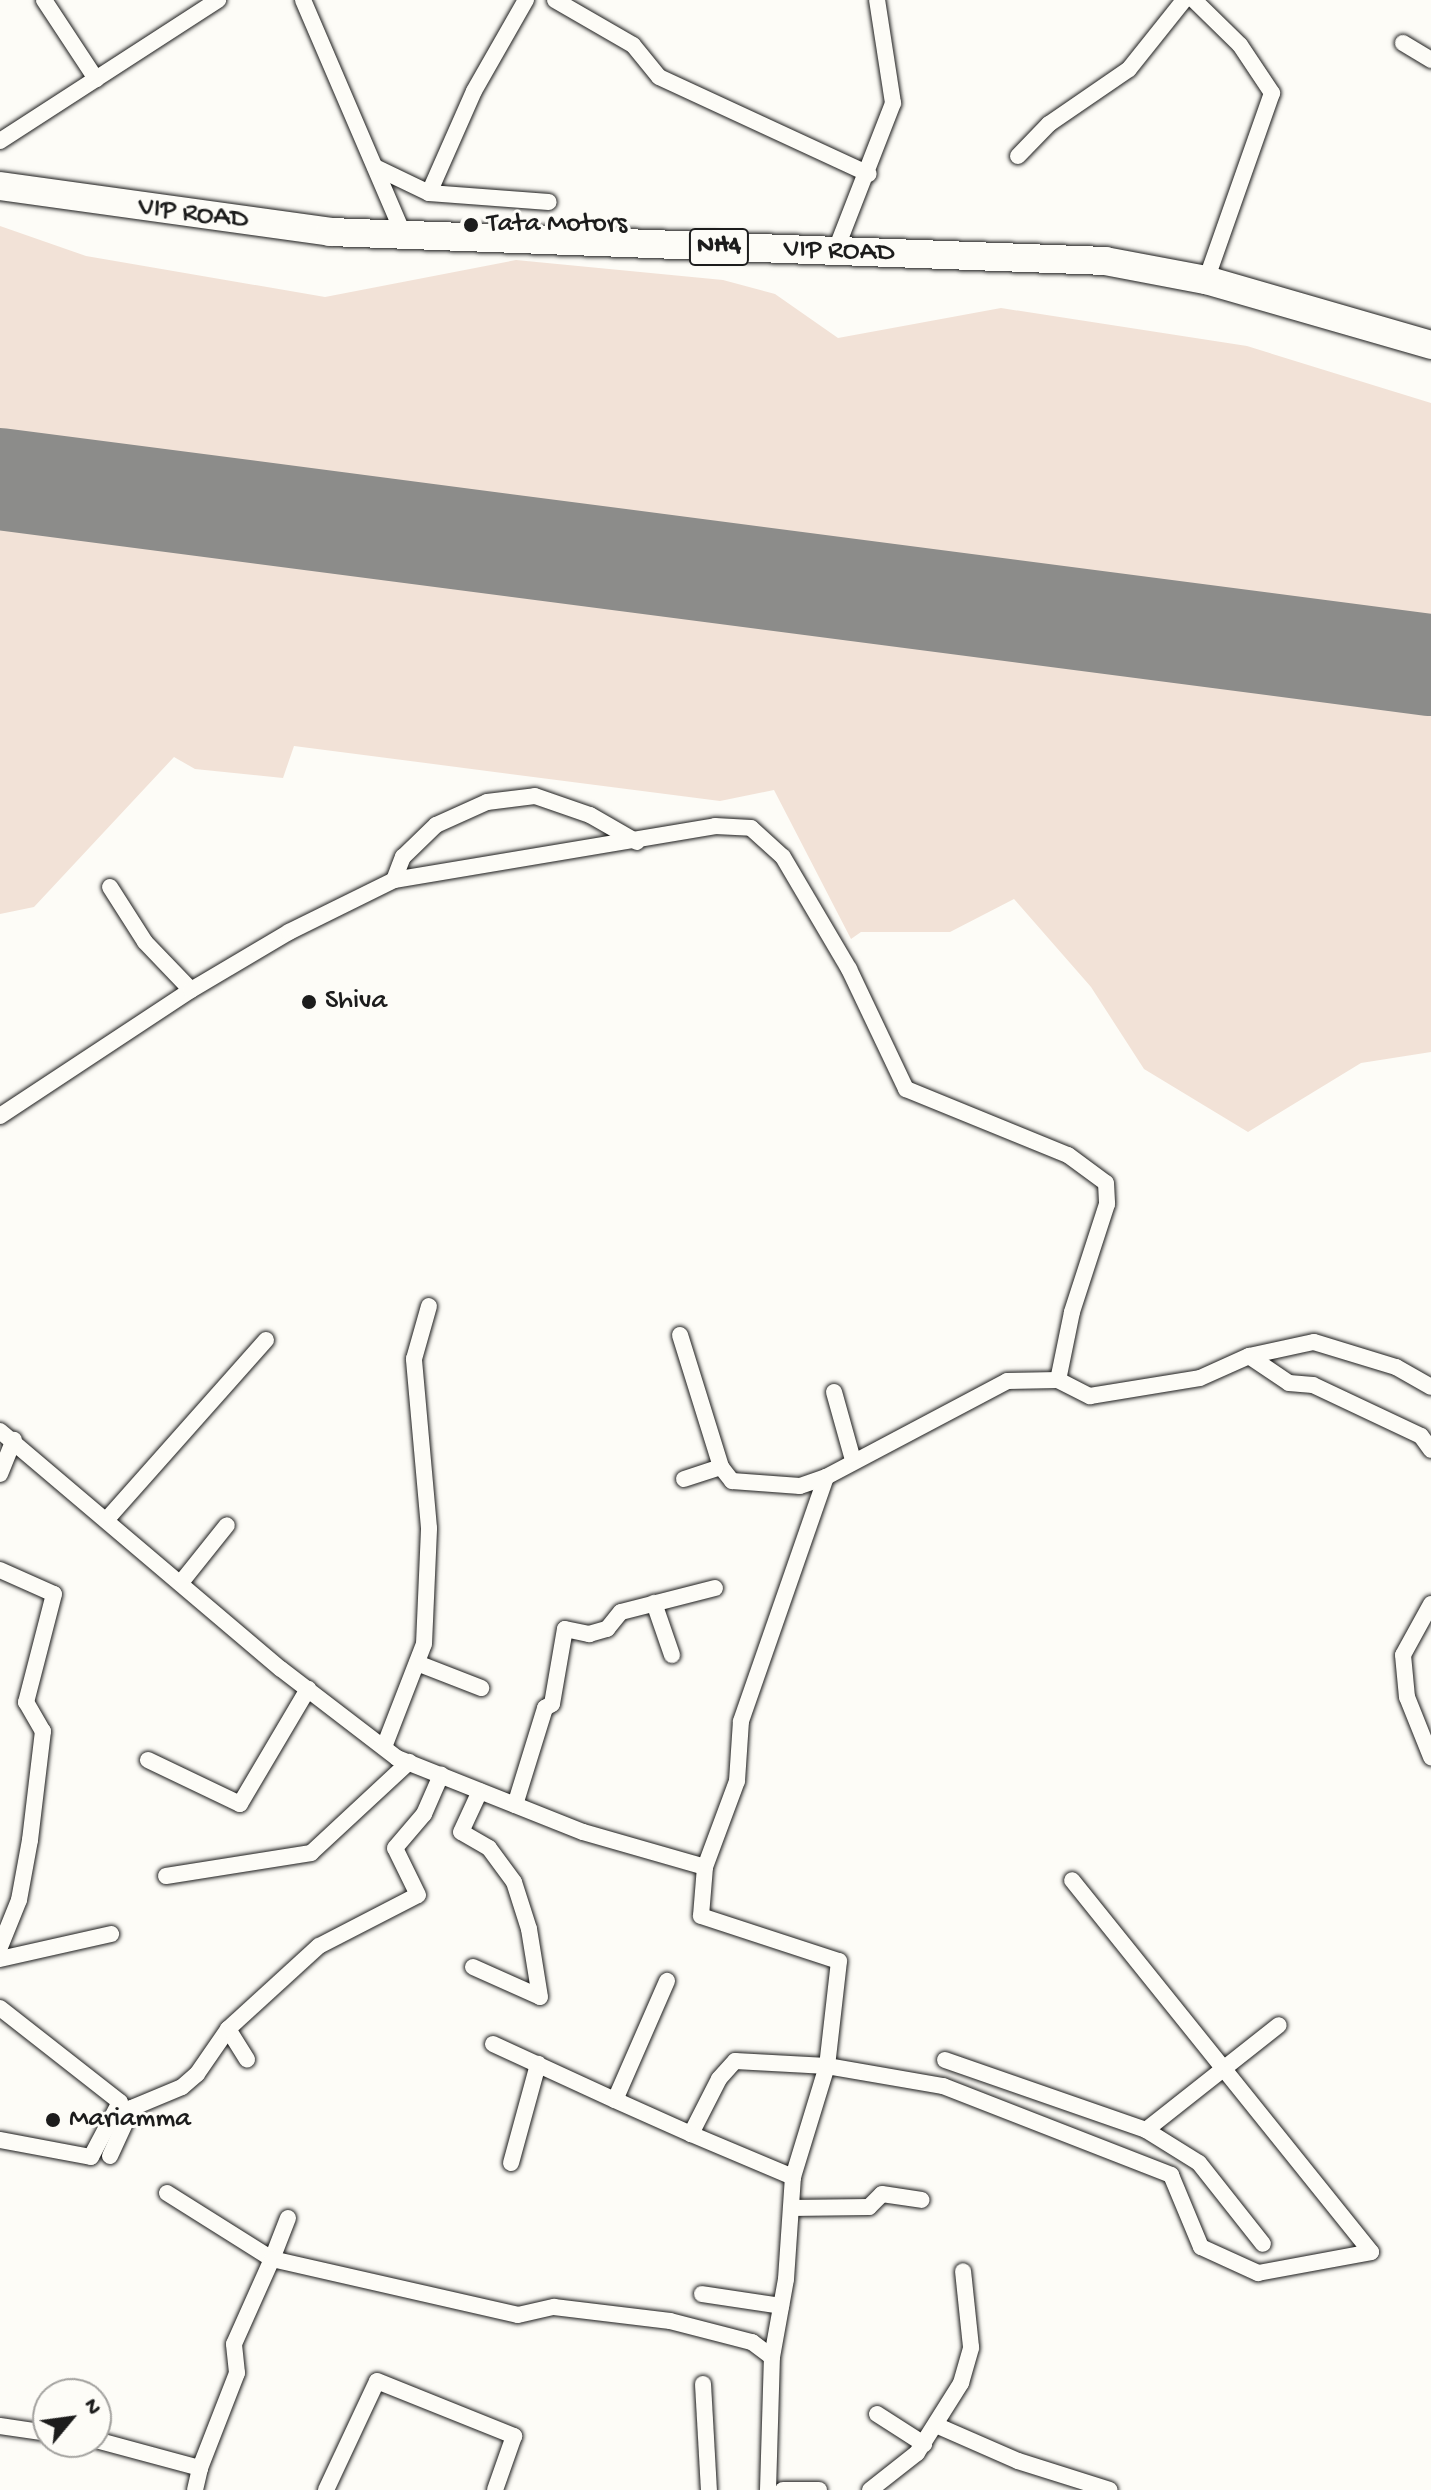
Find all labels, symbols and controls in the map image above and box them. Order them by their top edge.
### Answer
street label: VIP ROAD [136,192,250,238]
place label: Tata Motors [487,208,627,242]
marker: Tata Motors [462,216,480,234]
road number: NH4 [687,225,751,269]
street label: VIP ROAD [783,233,895,271]
place label: Shiva [325,985,387,1019]
marker: Shiva [300,993,318,1011]
place label: Mariamma [69,2103,191,2137]
marker: Mariamma [44,2111,62,2129]
north arrow [32,2378,112,2458]
text: N [76,2395,106,2420]

